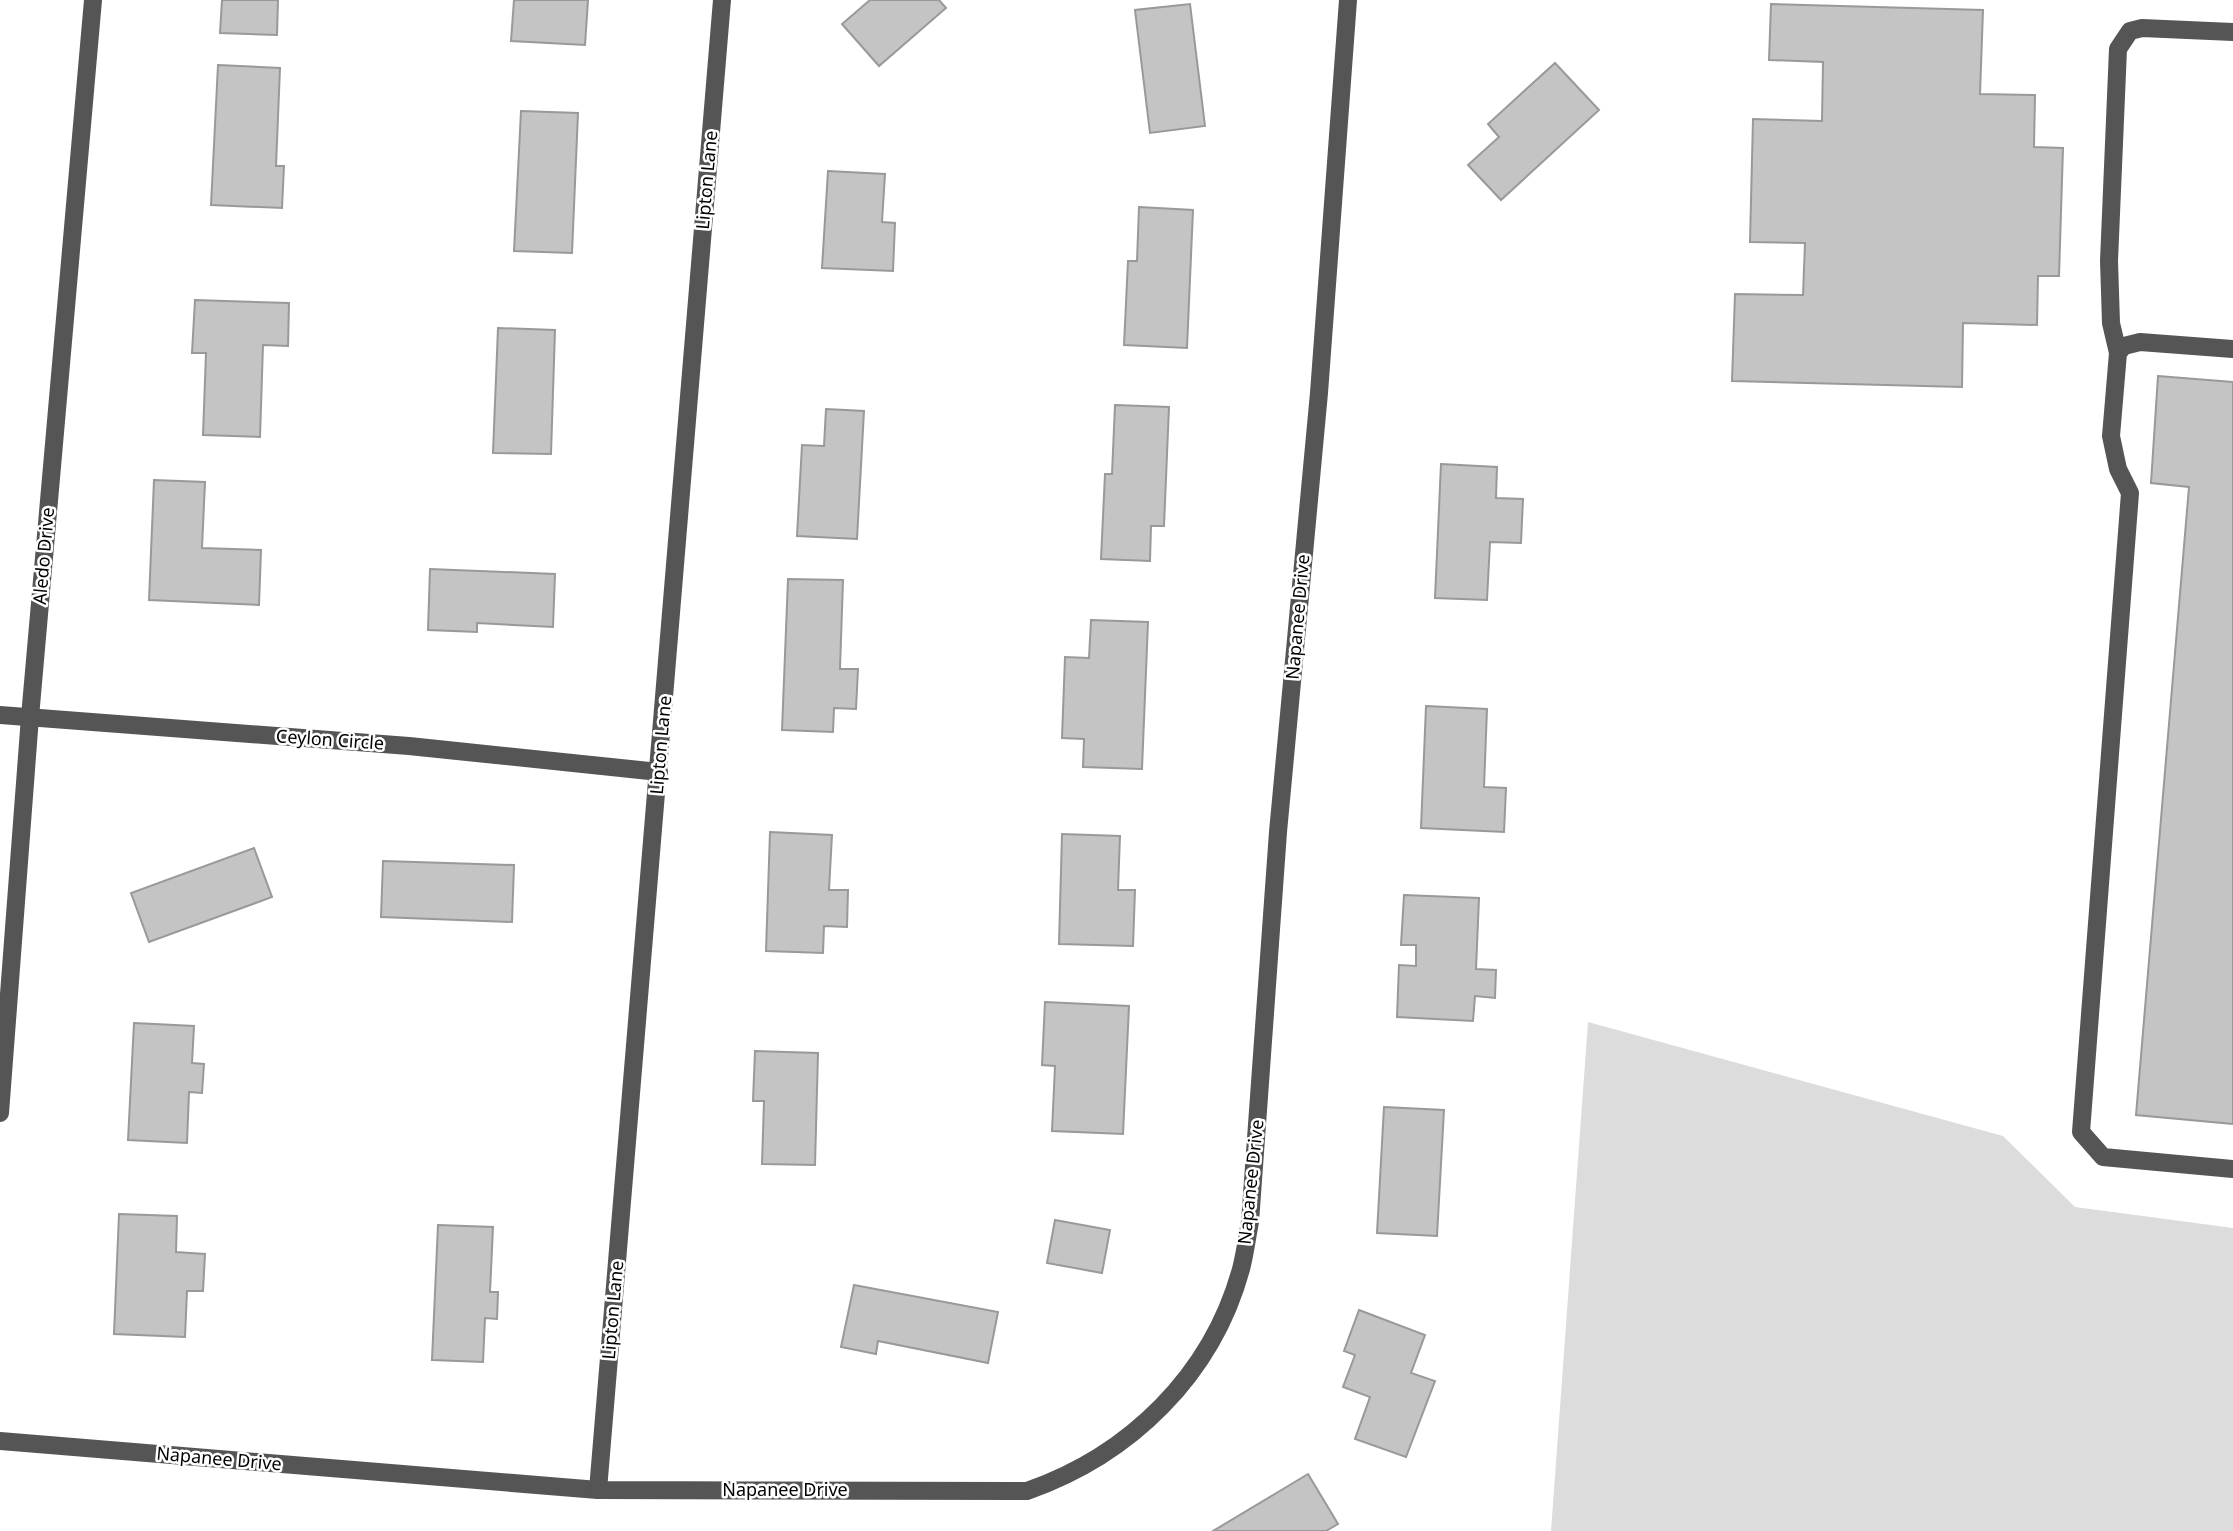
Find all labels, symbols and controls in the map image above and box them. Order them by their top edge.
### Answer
street label: Lipton Lane [690,129,722,230]
street label: Aledo Drive [27,506,59,605]
street label: Napanee Drive [1280,553,1314,681]
street label: Lipton Lane [644,694,676,795]
street label: Ceylon Circle [275,723,385,755]
street label: Napanee Drive [1232,1118,1269,1246]
street label: Lipton Lane [596,1259,628,1360]
street label: Napanee Drive [155,1441,283,1475]
street label: Napanee Drive [722,1477,848,1501]

